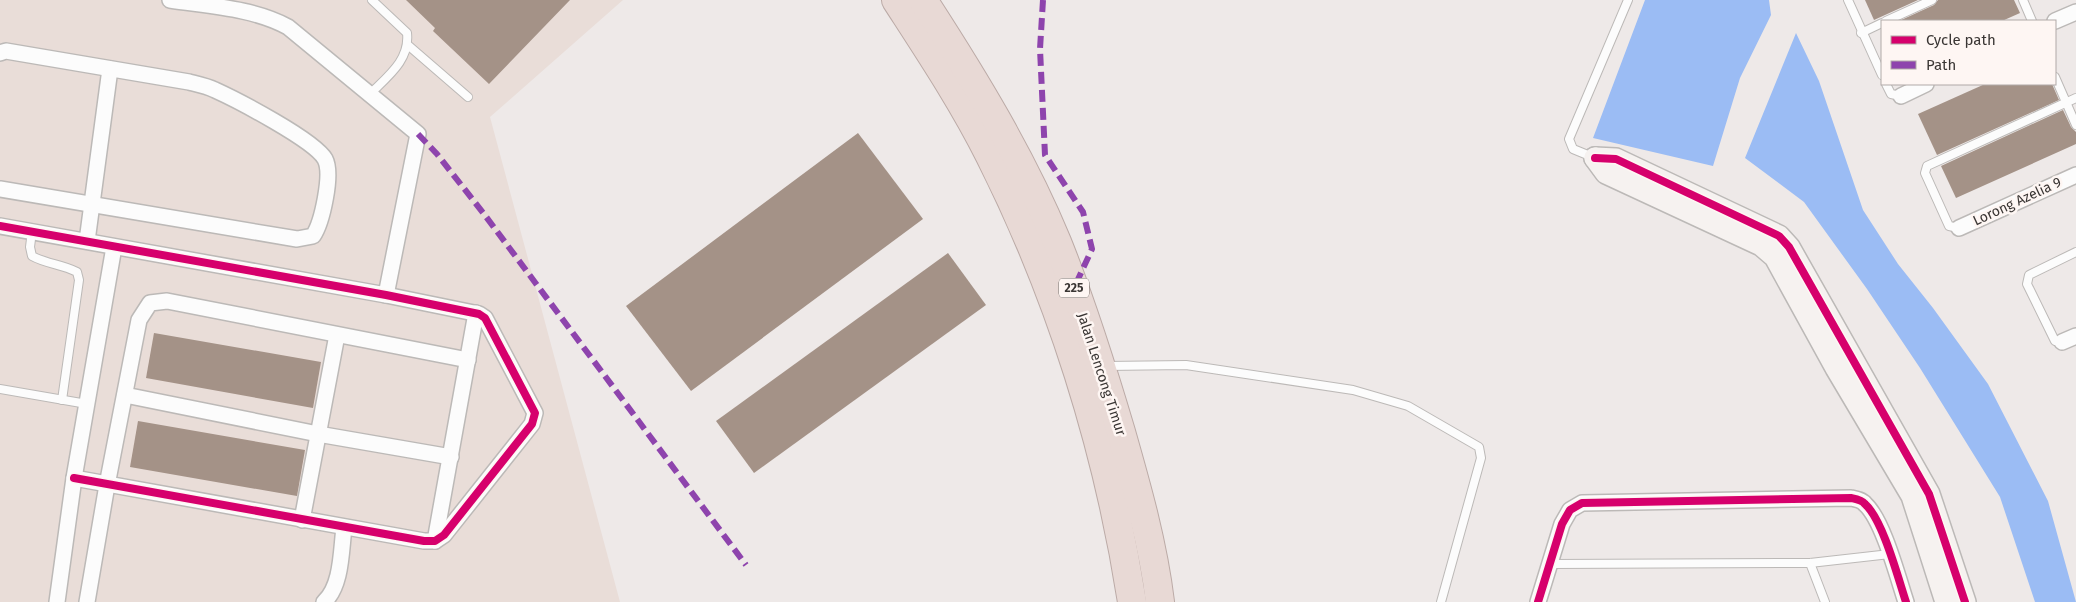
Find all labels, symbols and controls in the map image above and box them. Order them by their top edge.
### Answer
legend [1881,20,2056,85]
text: Cycle path [1926,31,1996,49]
text: Path [1926,56,1956,74]
street label: Lorong Azelia 9 [1970,174,2064,229]
road number: 225 [1059,278,1089,298]
street label: Jalan Lencong Timur [1074,311,1130,438]

